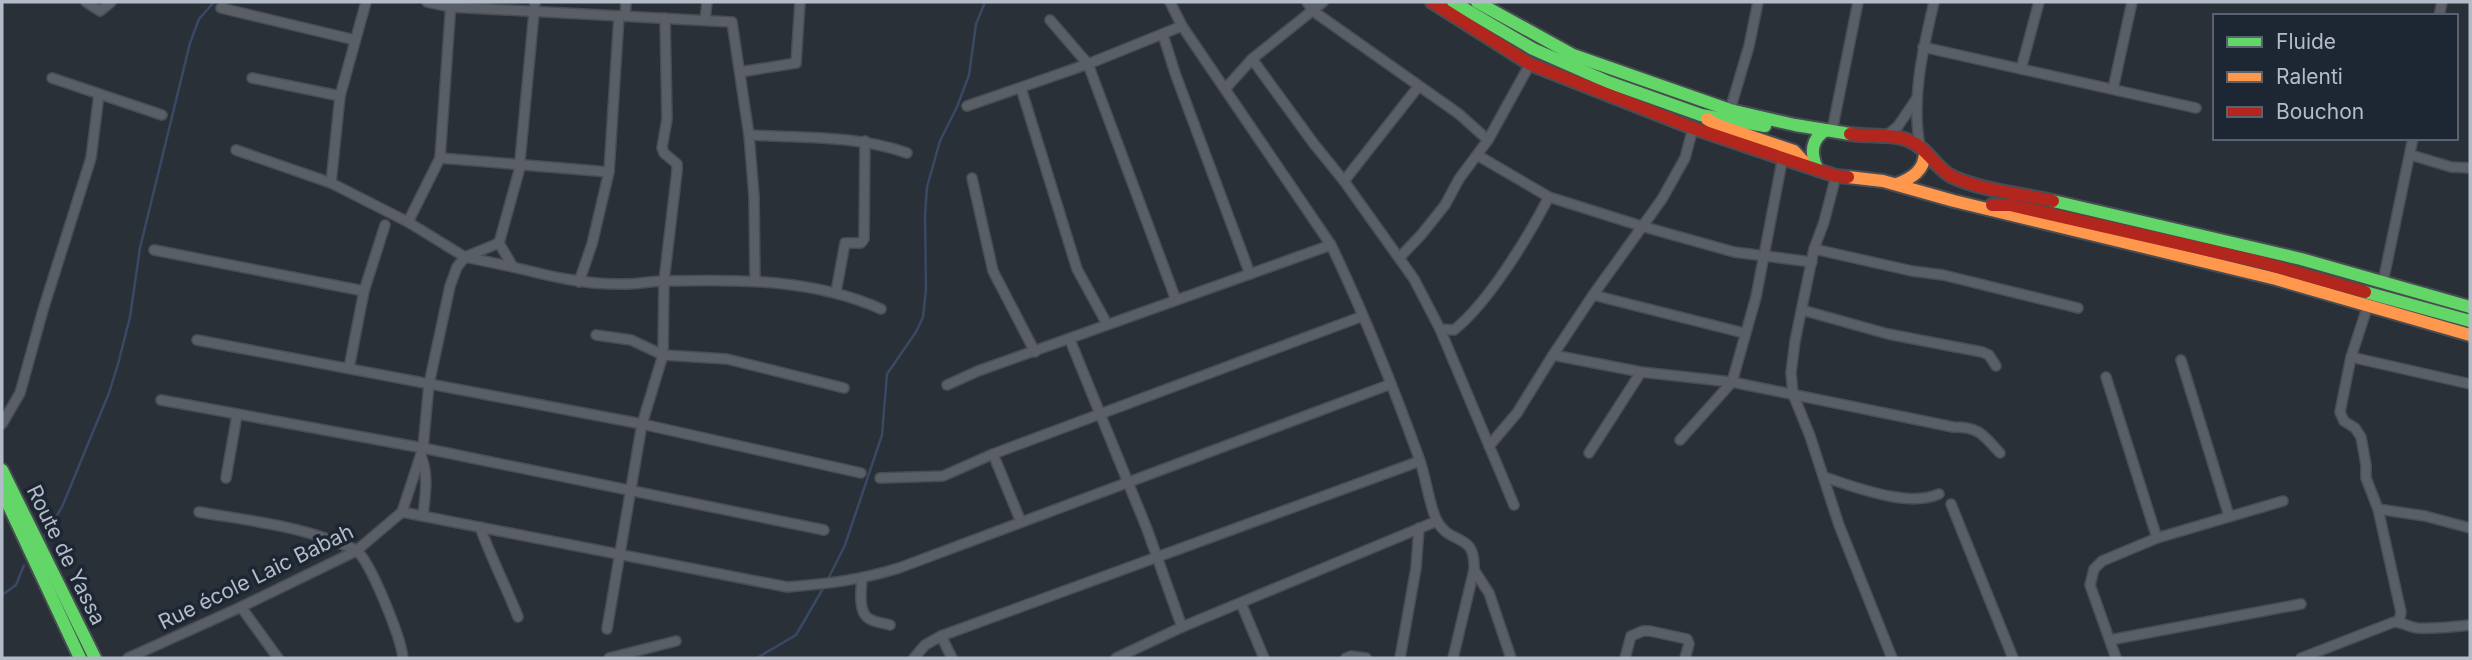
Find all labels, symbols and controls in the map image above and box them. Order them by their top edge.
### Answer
legend [2213,14,2458,140]
text: Fluide [2276,29,2336,54]
text: Ralenti [2276,64,2343,89]
text: Bouchon [2276,99,2364,124]
street label: Route de Yassa [22,481,111,629]
street label: Rue école Laic Babah [154,518,357,635]

